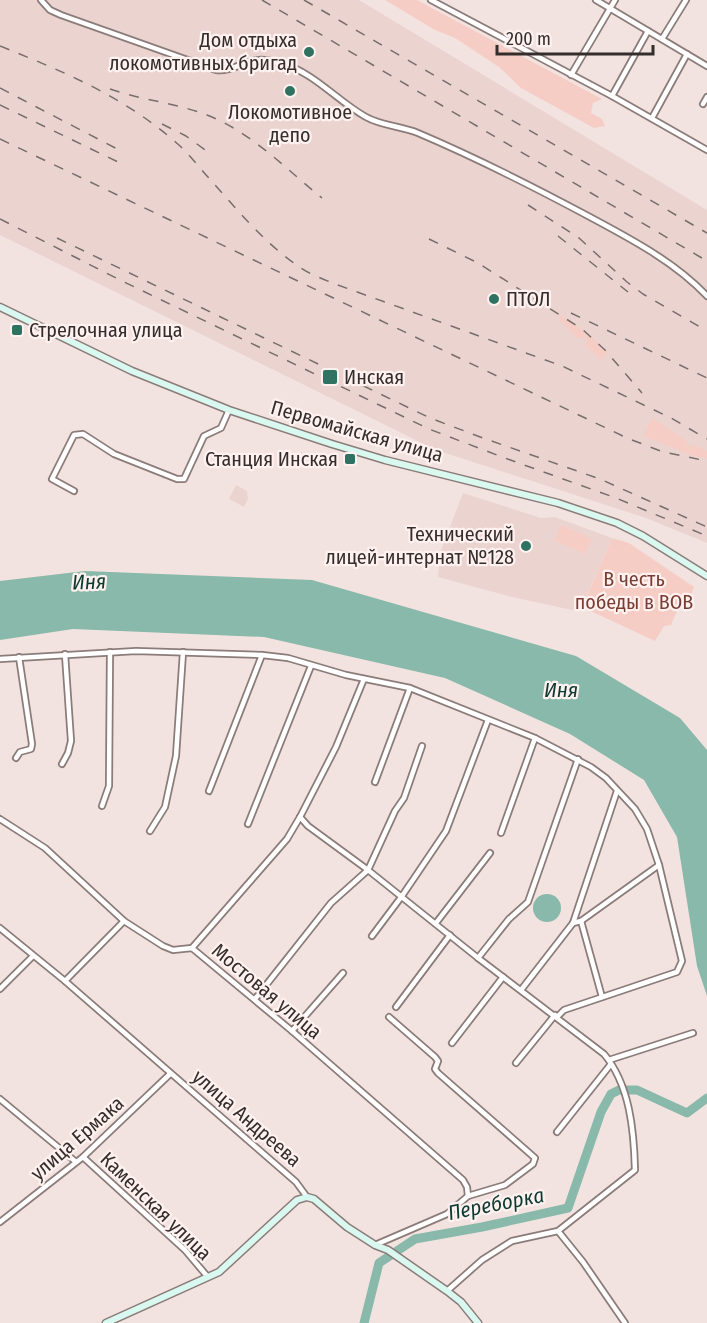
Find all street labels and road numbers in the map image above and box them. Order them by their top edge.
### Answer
street label: Первомайская улица [268,395,446,467]
street label: Мостовая улица [207,938,327,1044]
street label: улица Андреева [188,1064,306,1172]
street label: улица Ермака [25,1091,129,1185]
street label: Каменская улица [95,1147,217,1265]

